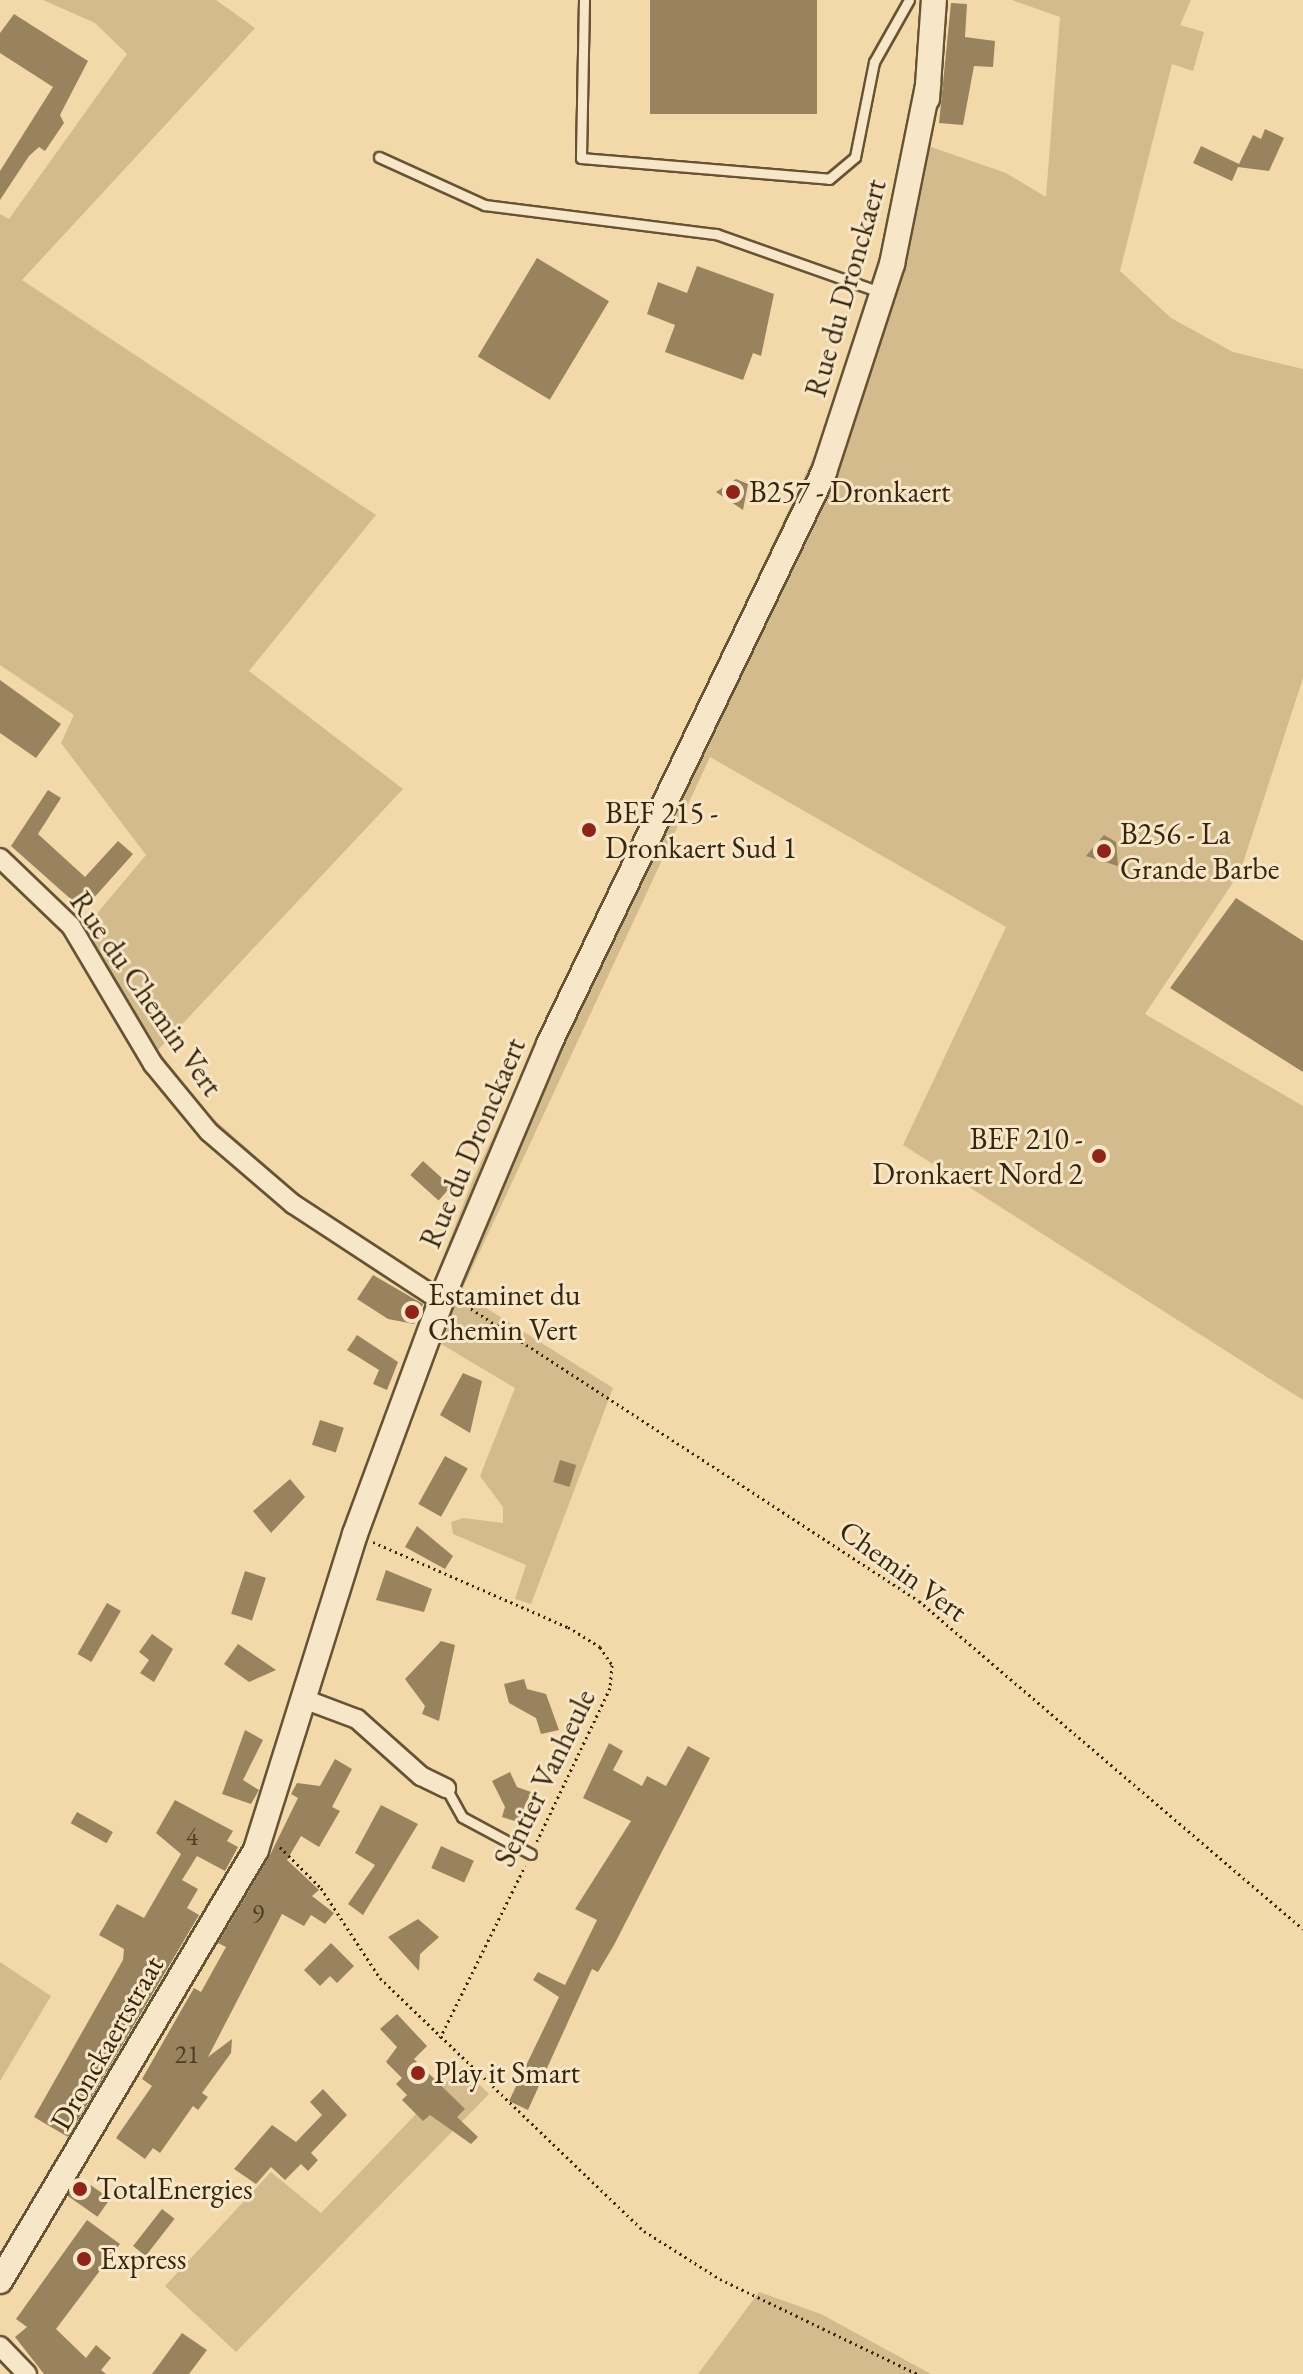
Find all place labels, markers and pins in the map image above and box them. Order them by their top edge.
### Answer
place label: B257 - Dronkaert [749,474,951,510]
marker: B257 - Dronkaert [724,483,742,501]
place label: BEF 215 - Dronkaert Sud 1 [605,795,797,866]
place label: B256 - La Grande Barbe [1120,816,1279,886]
marker: BEF 215 - Dronkaert Sud 1 [580,821,598,839]
marker: B256 - La Grande Barbe [1095,842,1113,860]
place label: BEF 210 - Dronkaert Nord 2 [872,1121,1083,1192]
marker: BEF 210 - Dronkaert Nord 2 [1090,1147,1108,1165]
place label: Estaminet du Chemin Vert [428,1277,581,1348]
marker: Estaminet du Chemin Vert [403,1303,421,1321]
place label: Play it Smart [434,2055,580,2091]
marker: Play it Smart [409,2064,427,2082]
place label: TotalEnergies [96,2171,253,2207]
marker: TotalEnergies [71,2180,89,2198]
place label: Express [100,2241,186,2277]
marker: Express [75,2250,93,2268]

